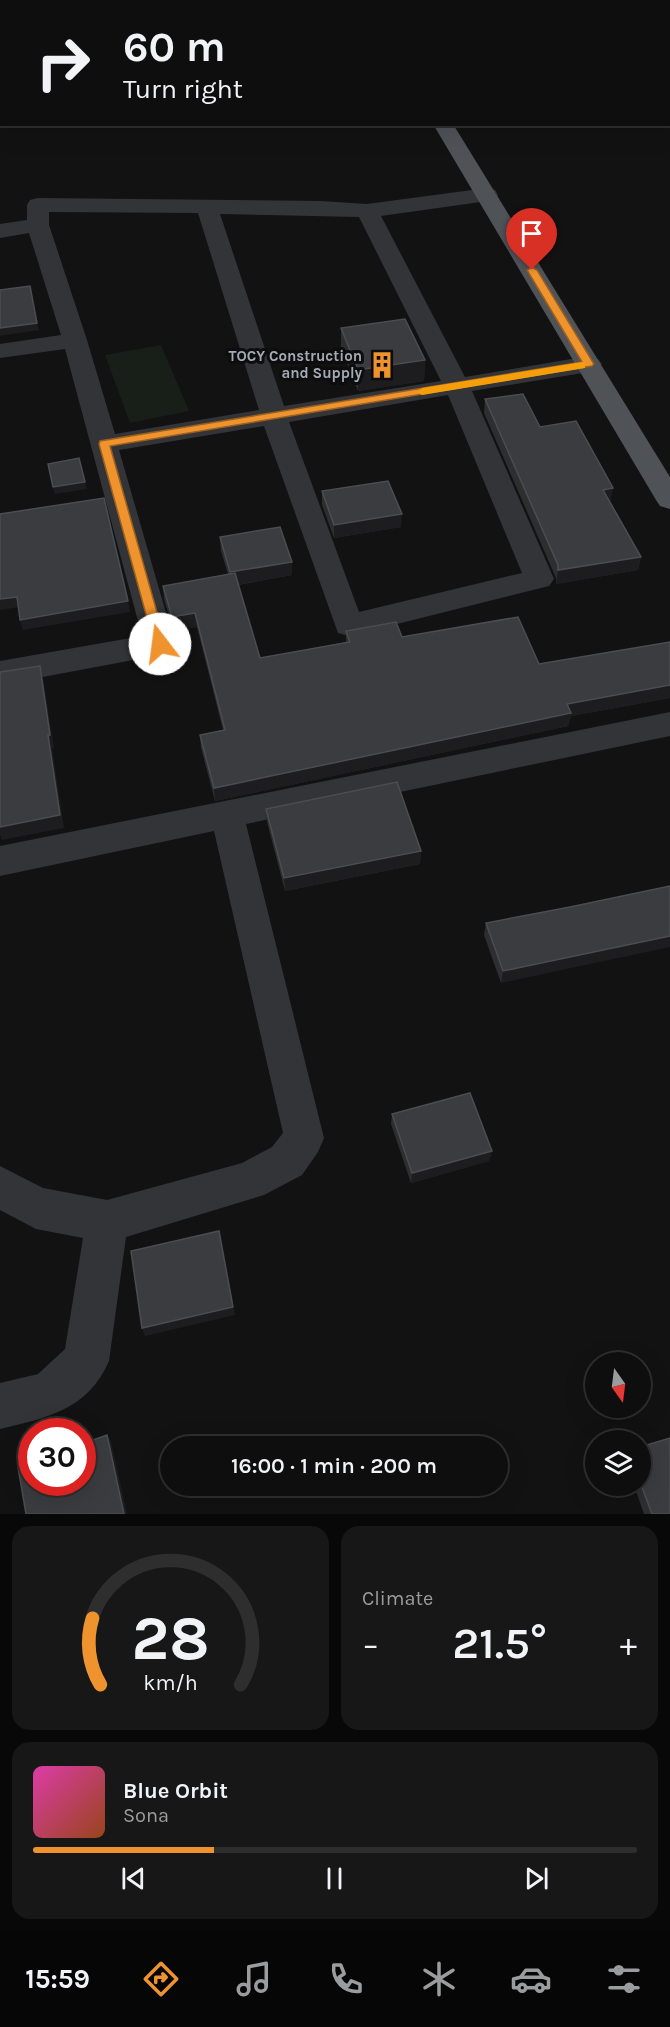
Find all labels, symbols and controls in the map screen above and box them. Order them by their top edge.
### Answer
text: 60 m [123,22,226,72]
icon: right [24,24,102,102]
text: Turn right [123,73,243,105]
pin [506,208,557,270]
icon: arrive [515,217,548,250]
place label: TOCY Construction and Supply [229,347,362,382]
building icon: TOCY Construction and Supply [367,350,397,380]
position arrow [128,612,192,676]
north arrow [585,1352,651,1418]
map controls [585,1352,651,1496]
speed limit sign: 30 [18,1418,96,1496]
button: layers [585,1430,651,1496]
text: 16:00 · 1 min · 200 m [231,1453,437,1479]
text: Climate [362,1587,433,1610]
text: 28 [131,1602,210,1675]
text: 21.5° [452,1617,547,1669]
text: − [362,1625,379,1663]
text: + [620,1625,637,1663]
text: km/h [143,1670,198,1695]
text: Blue Orbit [123,1778,228,1804]
text: Sona [123,1804,169,1827]
icon: previous [117,1862,150,1895]
icon: pause [318,1862,351,1895]
icon: next [520,1862,553,1895]
icon: directions [140,1958,182,2000]
icon: music [233,1958,275,2000]
icon: phone [325,1958,367,2000]
icon: climate [418,1958,460,2000]
icon: car [510,1958,552,2000]
icon: filters [603,1958,645,2000]
text: 15:59 [25,1963,90,1995]

